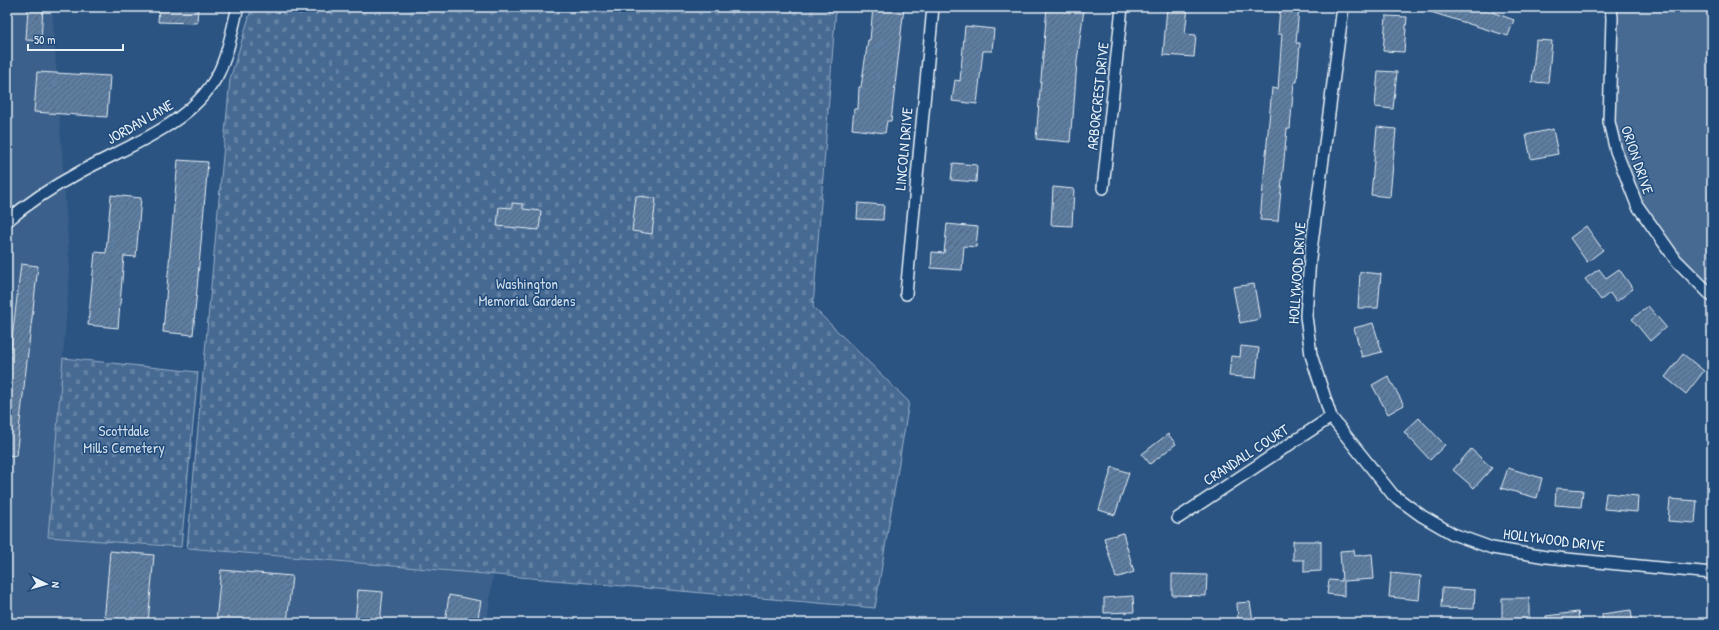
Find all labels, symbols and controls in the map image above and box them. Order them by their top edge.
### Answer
scale bar [28,26,123,52]
text: 50 m [34,31,55,48]
street label: ARBORCREST DRIVE [1081,41,1114,151]
street label: JORDAN LANE [102,94,177,149]
street label: LINCOLN DRIVE [889,106,918,191]
street label: ORION DRIVE [1616,123,1659,197]
street label: HOLLYWOOD DRIVE [1282,221,1311,325]
park label: Washington Memorial Gardens [479,273,576,311]
street label: CRANDALL COURT [1199,419,1293,490]
park label: Scottdale Mills Cemetery [83,420,165,458]
street label: HOLLYWOOD DRIVE [1502,523,1606,556]
north arrow [26,564,66,604]
text: N [49,581,63,589]

